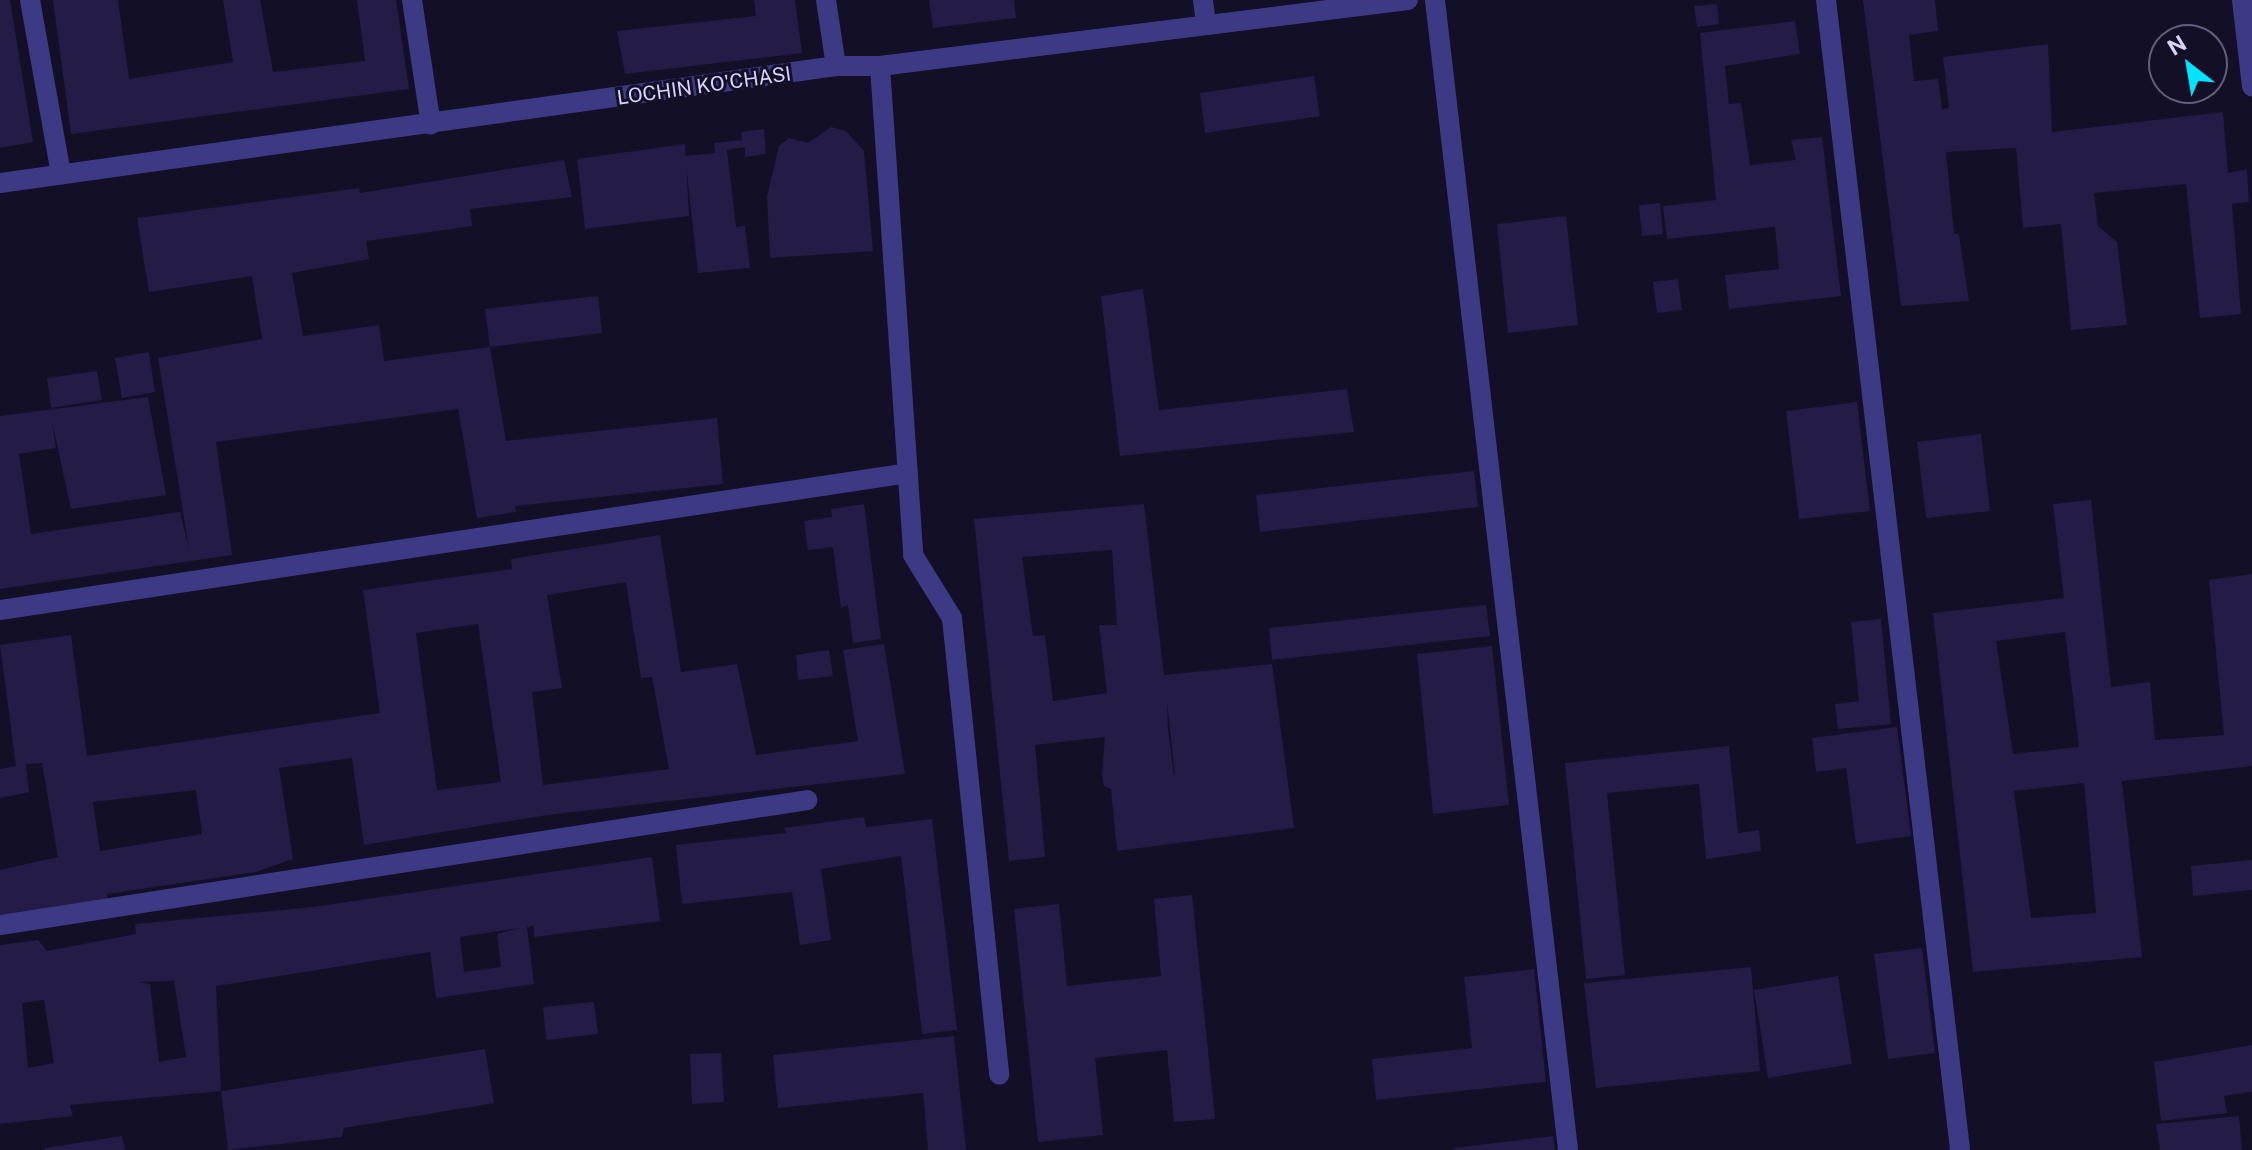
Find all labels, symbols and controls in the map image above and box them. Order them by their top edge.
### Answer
north arrow [2148,24,2228,104]
text: N [2163,30,2191,61]
street label: LOCHIN KO'CHASI [615,62,793,110]

